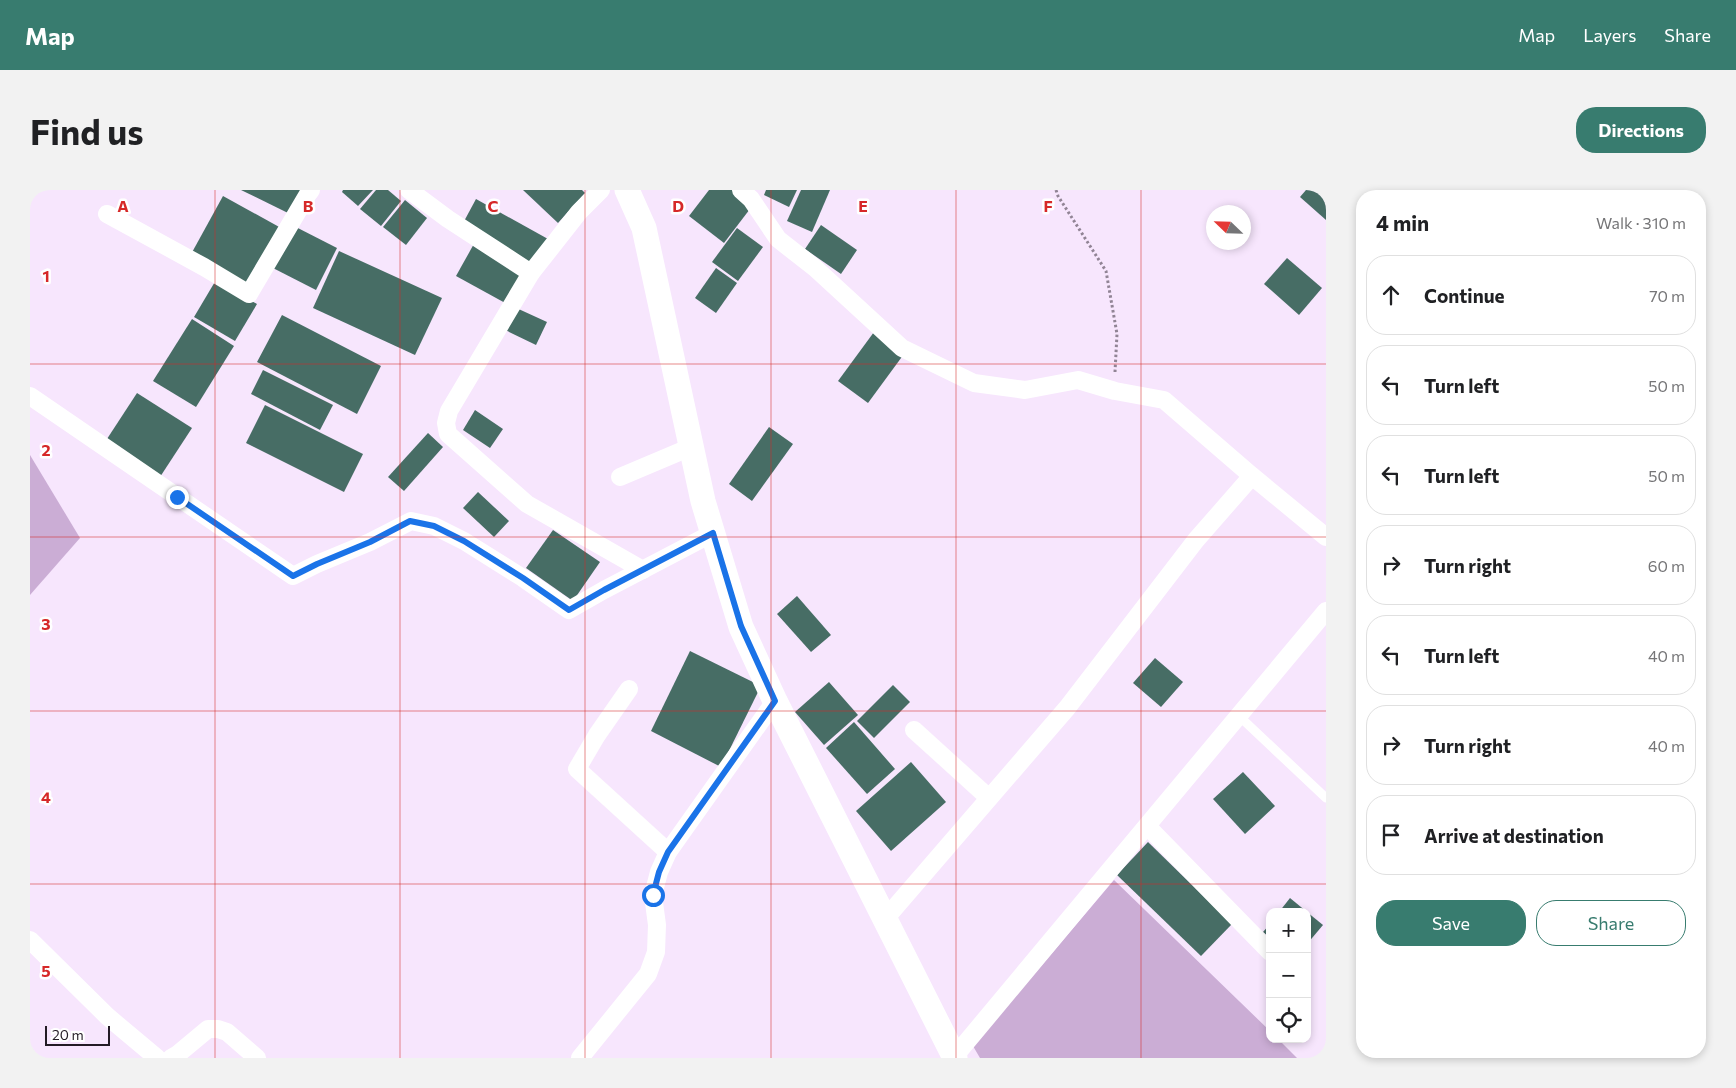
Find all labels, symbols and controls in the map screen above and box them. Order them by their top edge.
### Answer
text: Map [25,21,75,50]
text: Map [1518,24,1555,46]
text: Layers [1583,24,1636,46]
text: Share [1664,24,1711,46]
button: Directions [1576,107,1706,153]
text: Find us [30,109,144,152]
text: A [117,196,129,215]
text: B [303,196,314,215]
text: C [488,196,499,215]
text: D [672,196,684,215]
text: E [858,196,868,215]
text: F [1043,196,1053,215]
north arrow [1206,205,1251,250]
text: 4 min [1376,210,1429,235]
text: Walk · 310 m [1596,213,1686,232]
text: 1 [42,266,50,285]
icon: ahead [1377,281,1405,309]
text: Continue [1424,284,1504,307]
text: 70 m [1649,286,1685,305]
icon: left [1377,371,1405,399]
text: Turn left [1424,374,1499,397]
text: 50 m [1648,376,1685,395]
text: 2 [41,440,51,459]
icon: left [1377,461,1405,489]
text: Turn left [1424,464,1499,487]
text: 50 m [1648,466,1685,485]
route end [166,486,189,509]
icon: right [1377,551,1405,579]
text: Turn right [1424,554,1511,577]
text: 60 m [1648,556,1685,575]
text: 3 [41,614,51,633]
icon: left [1377,641,1405,669]
text: Turn left [1424,644,1499,667]
text: 40 m [1648,646,1685,665]
icon: right [1377,731,1405,759]
text: Turn right [1424,734,1511,757]
text: 40 m [1648,736,1685,755]
text: 4 [41,787,51,806]
icon: arrive [1377,821,1405,849]
text: Arrive at destination [1424,824,1604,847]
route start [642,884,665,907]
button: Save [1376,900,1526,946]
button: Share [1536,900,1686,946]
map controls [1266,908,1311,1043]
button: + [1266,908,1311,953]
button: − [1266,953,1311,998]
text: 5 [41,961,51,980]
button: locate [1266,998,1311,1043]
scale bar [45,1023,110,1046]
text: 20 m [52,1026,84,1043]

